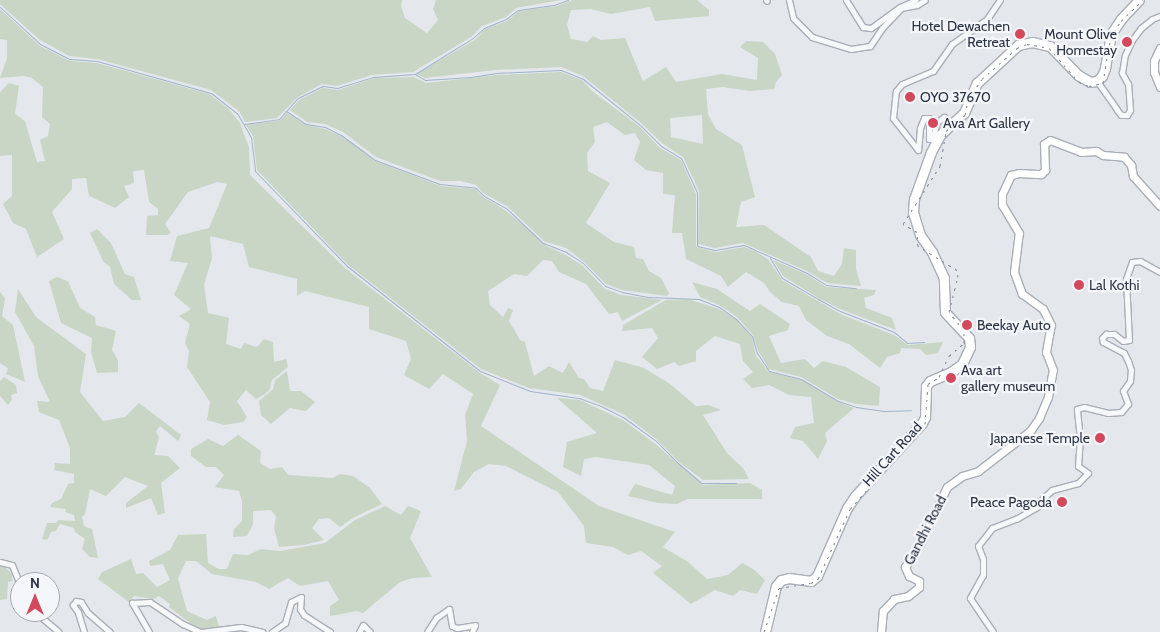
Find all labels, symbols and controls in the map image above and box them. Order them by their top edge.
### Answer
place label: Hotel Dewachen Retreat [911,18,1010,50]
place label: Mount Olive Homestay [1044,26,1117,58]
marker: Hotel Dewachen Retreat [1014,28,1026,40]
marker: Mount Olive Homestay [1121,36,1133,48]
place label: OYO 37670 [920,89,991,105]
marker: OYO 37670 [904,91,916,103]
place label: Ava Art Gallery [943,115,1030,131]
marker: Ava Art Gallery [927,117,939,129]
place label: Lal Kothi [1089,277,1140,293]
marker: Lal Kothi [1073,279,1085,291]
place label: Beekay Auto [977,317,1051,333]
marker: Beekay Auto [961,319,973,331]
place label: Ava art gallery museum [961,362,1055,394]
marker: Ava art gallery museum [945,372,957,384]
street label: Hill Cart Road [859,418,925,490]
place label: Japanese Temple [990,430,1090,446]
marker: Japanese Temple [1094,432,1106,444]
street label: Gandhi Road [900,492,950,568]
place label: Peace Pagoda [970,494,1052,510]
marker: Peace Pagoda [1056,496,1068,508]
north arrow [10,572,60,622]
text: N [30,574,40,592]

